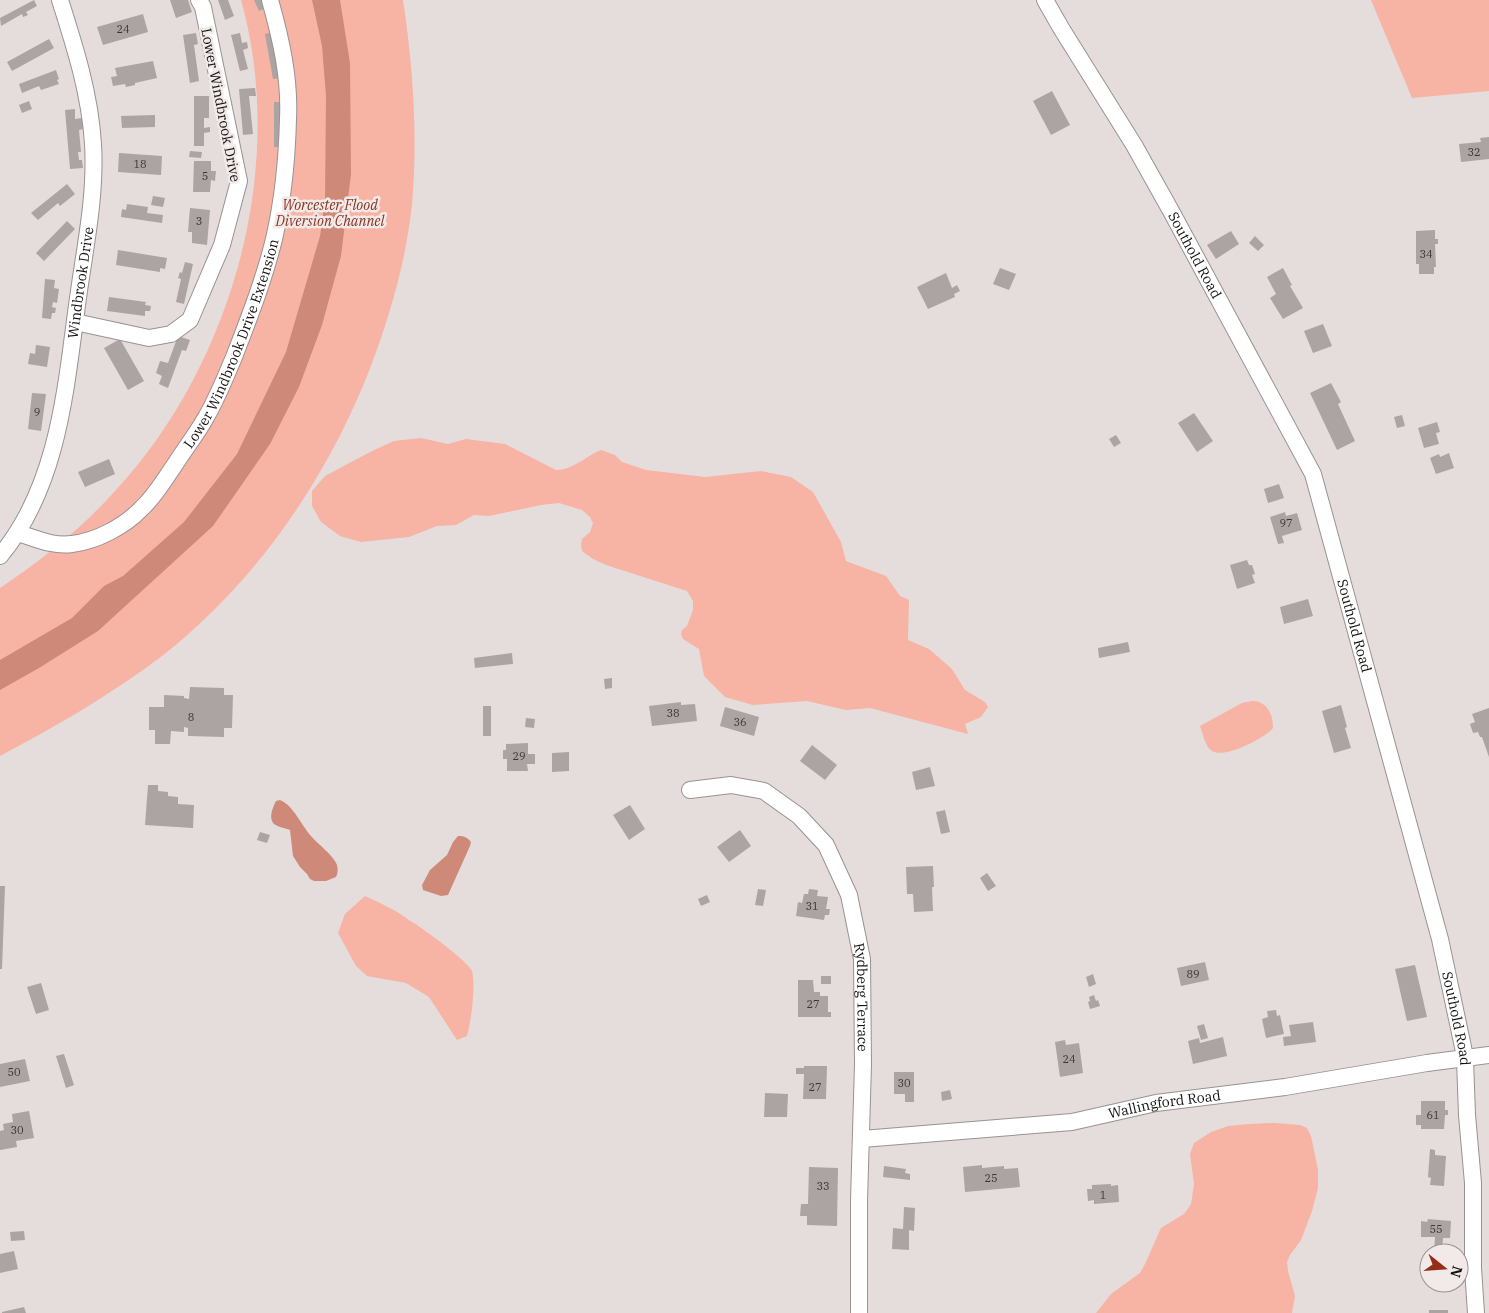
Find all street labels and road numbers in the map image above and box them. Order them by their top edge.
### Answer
street label: Lower Windbrook Drive [197,27,245,183]
street label: Southold Road [1164,209,1226,302]
street label: Windbrook Drive [64,226,97,339]
street label: Lower Windbrook Drive Extension [180,237,283,452]
street label: Southold Road [1333,577,1376,675]
street label: Rydberg Terrace [850,941,872,1052]
street label: Southold Road [1438,970,1474,1066]
street label: Wallingford Road [1107,1086,1222,1123]

